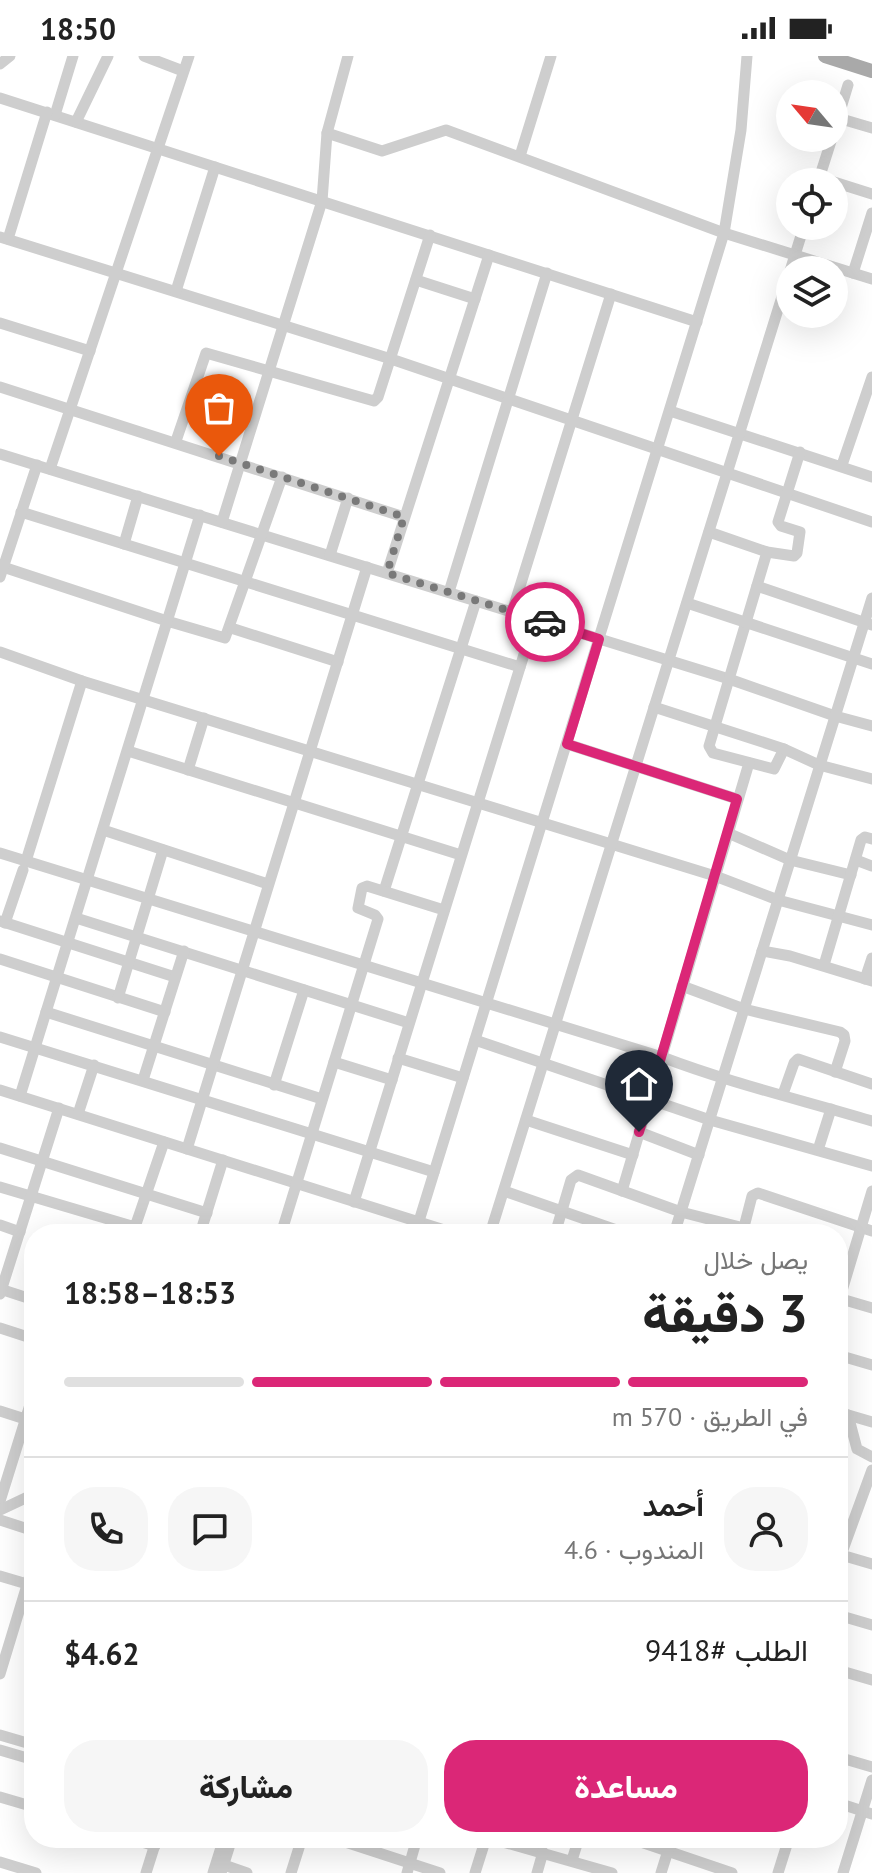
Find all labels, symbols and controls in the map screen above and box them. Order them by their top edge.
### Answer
text: 18:50 [40,9,116,48]
north arrow [776,80,848,152]
map controls [776,80,848,328]
button: locate [776,168,848,240]
button: layers [776,256,848,328]
pin [185,374,253,456]
icon: bag [197,386,241,430]
courier [505,582,585,662]
icon: car [523,600,567,644]
pin [605,1050,673,1132]
icon: home [617,1062,661,1106]
text: يصل خلال [703,1243,808,1276]
text: 18:53–18:58 [64,1273,236,1312]
text: 3 دقيقة [642,1279,808,1346]
text: في الطريق · 570 m [612,1400,808,1433]
text: أحمد [642,1485,704,1524]
button: phone [64,1487,148,1571]
button: chat [168,1487,252,1571]
button: person [724,1487,808,1571]
text: المندوب · 4.6 [564,1533,704,1566]
text: الطلب #9418 [645,1630,808,1669]
text: $4.62 [64,1634,139,1673]
button: مشاركة [64,1740,428,1832]
button: مساعدة [444,1740,808,1832]

